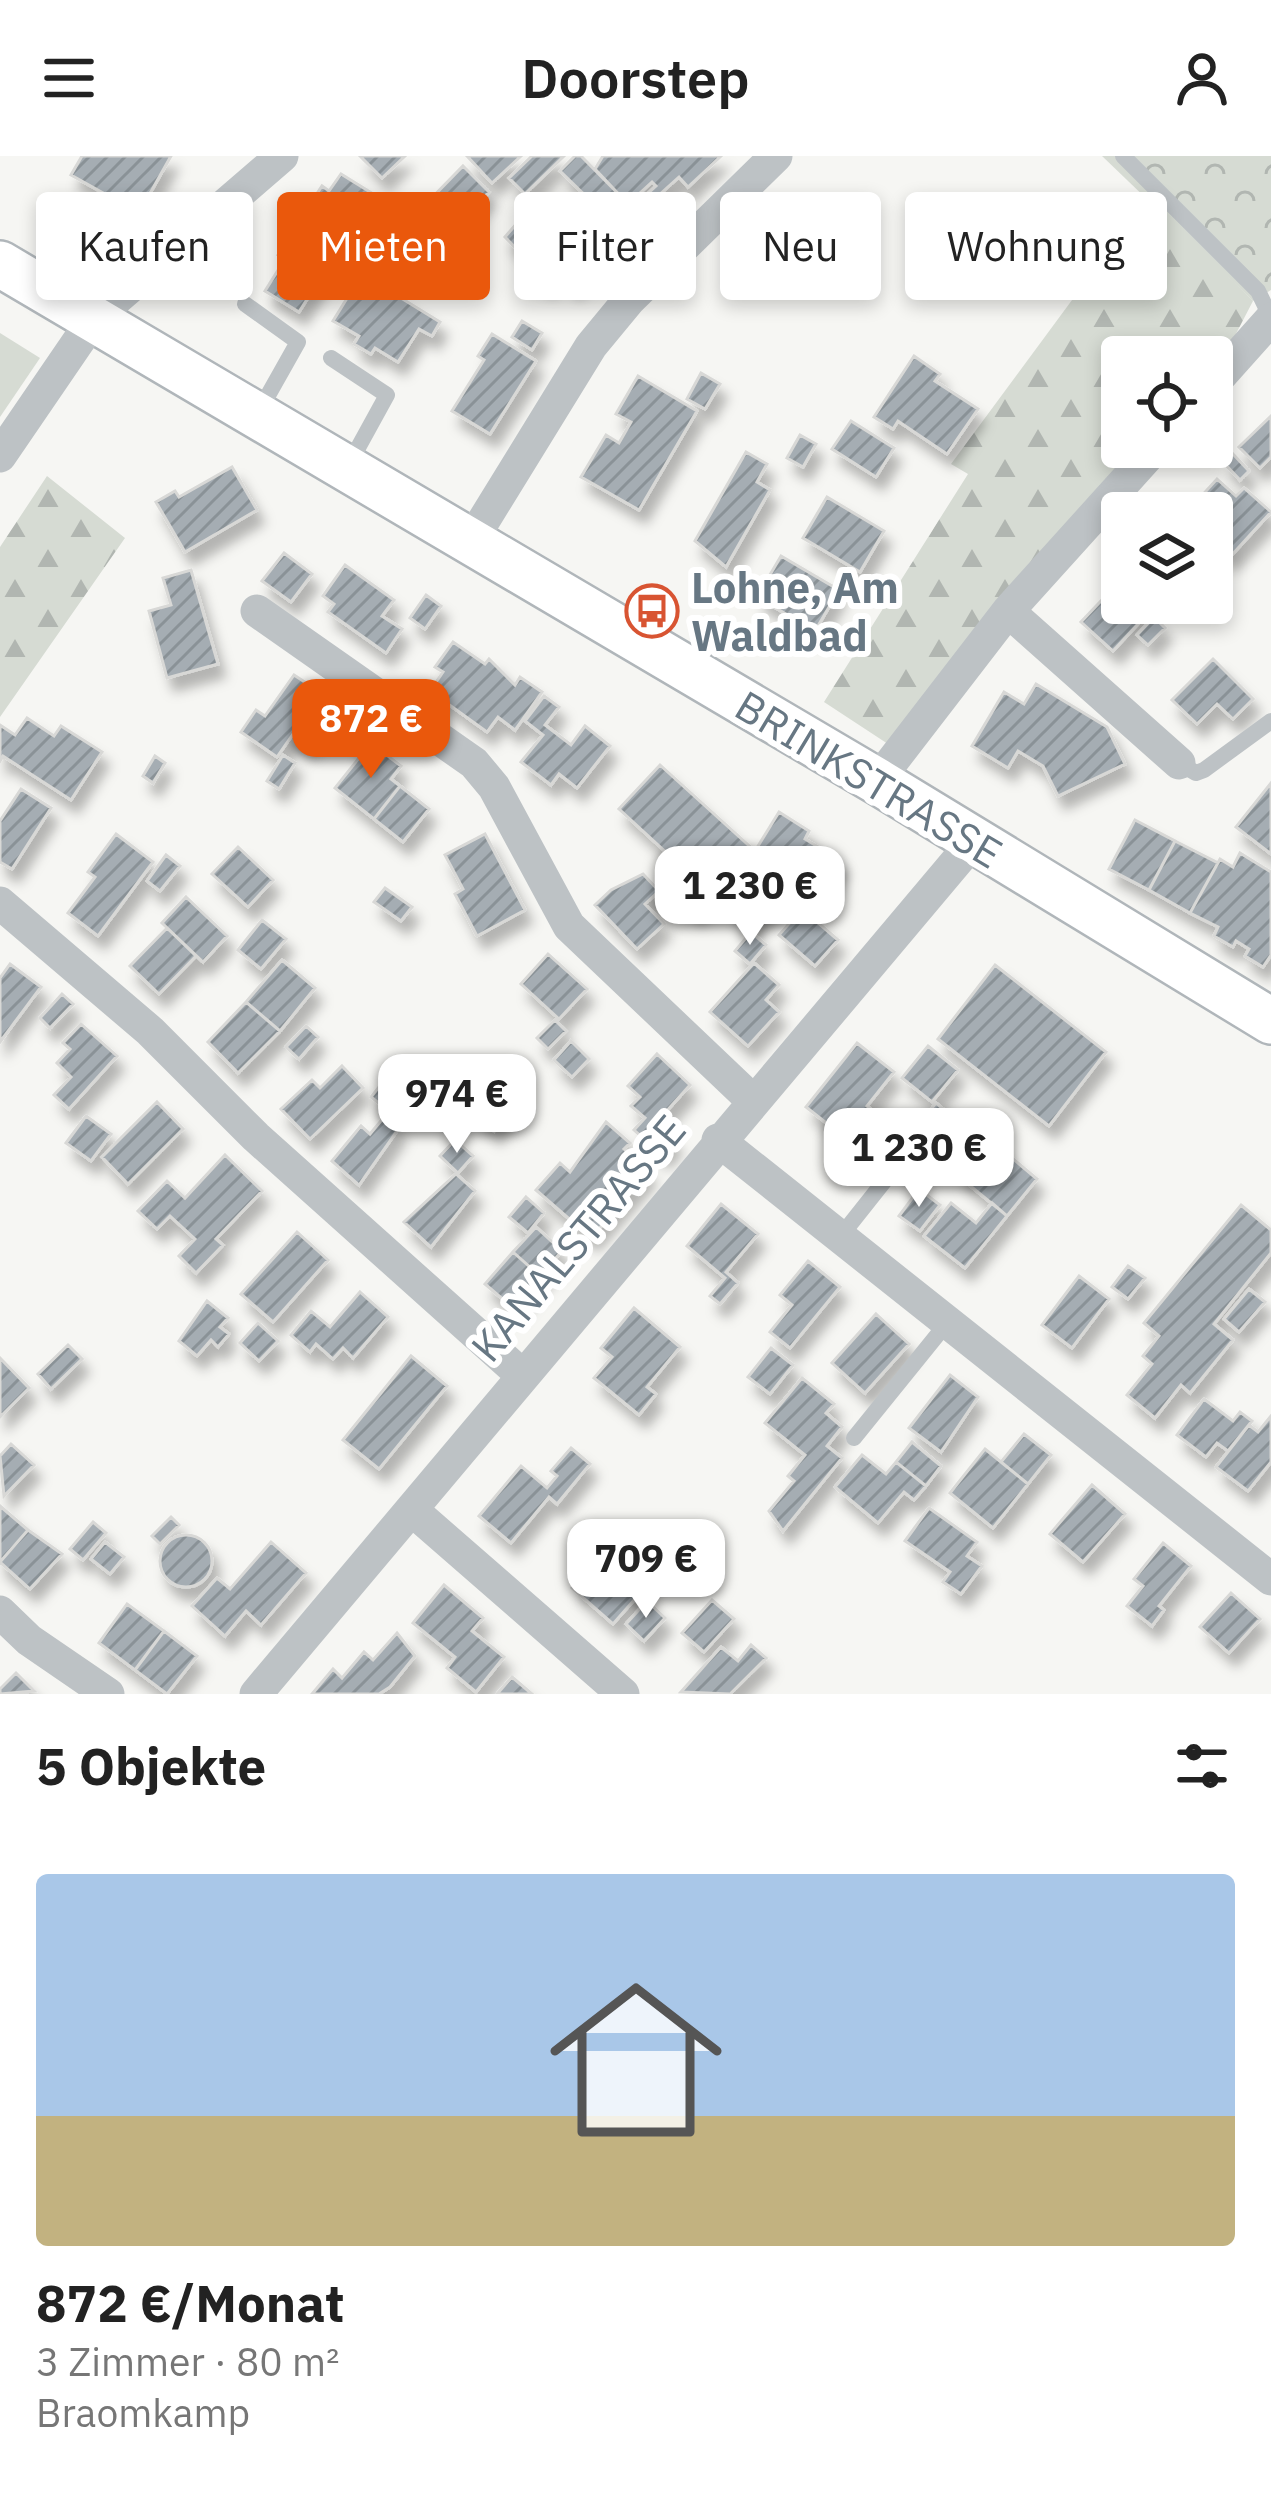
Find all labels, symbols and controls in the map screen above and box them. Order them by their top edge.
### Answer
text: Doorstep [521,43,750,113]
icon: menu [36,45,102,111]
icon: person [1169,45,1235,111]
chip: Kaufen [36,192,253,300]
chip: Mieten [277,192,490,300]
chip: Filter [514,192,696,300]
chip: Neu [720,192,881,300]
chip: Wohnung [905,192,1167,300]
map controls [1101,336,1233,624]
button: locate [1101,336,1233,468]
button: layers [1101,492,1233,624]
place label: Lohne, Am Waldbad [691,560,899,663]
bus stop icon: Lohne, Am Waldbad [624,583,680,639]
street label: BRINKSTRASSE [725,678,1013,880]
pin: 872 € [287,679,455,781]
text: 872 € [319,692,423,743]
pin: 1 230 € [639,846,861,948]
text: 1 230 € [682,859,818,910]
pin: 974 € [373,1054,541,1156]
text: 974 € [405,1067,509,1118]
street label: KANALSTRASSE [459,1103,697,1373]
pin: 1 230 € [808,1108,1030,1210]
text: 1 230 € [851,1121,987,1172]
pin: 709 € [562,1519,730,1621]
text: 709 € [594,1532,698,1583]
text: 5 Objekte [36,1733,266,1799]
icon: filters [1169,1733,1235,1799]
icon: home [528,1952,744,2168]
text: 872 €/Monat [36,2270,344,2336]
text: 3 Zimmer · 80 m² [36,2336,339,2387]
text: Braomkamp [36,2387,250,2438]

